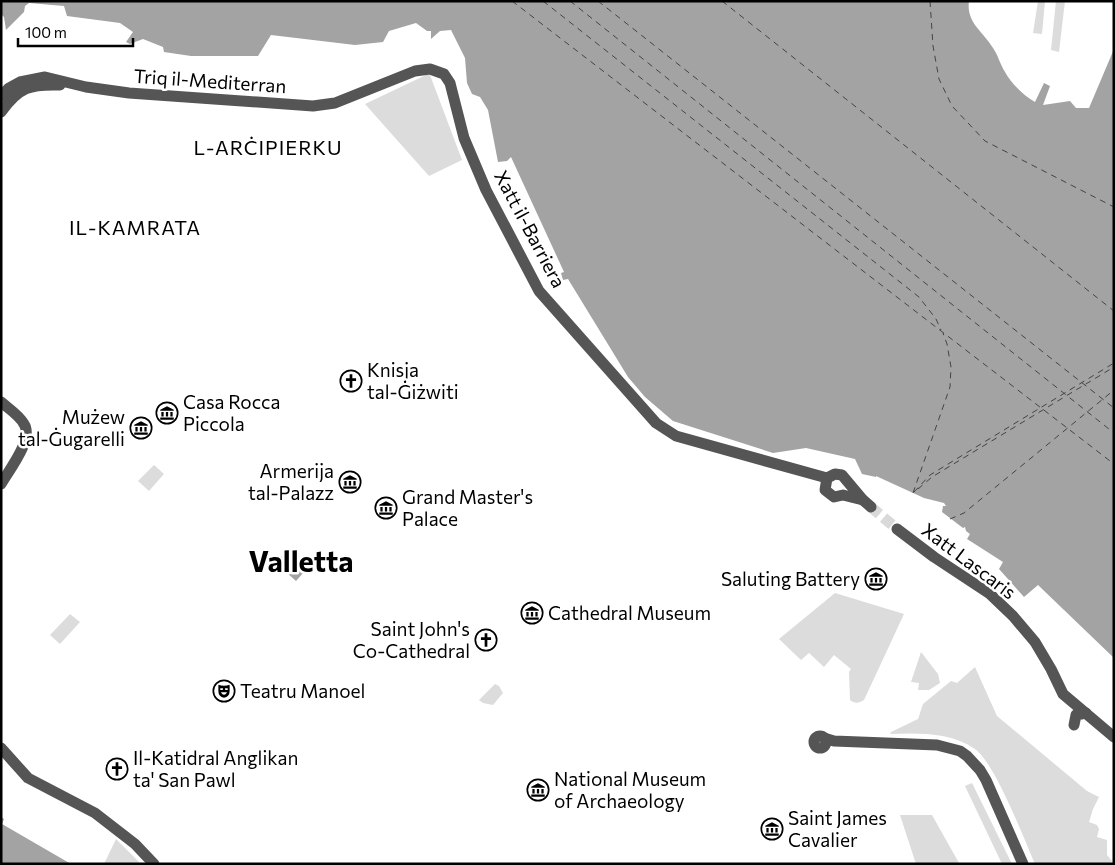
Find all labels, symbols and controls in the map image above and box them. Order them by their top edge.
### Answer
scale bar [18,15,132,47]
text: 100 m [25,23,67,41]
street label: Triq il-Mediterran [133,64,287,97]
district label: L-ARĊIPIERKU [193,135,343,159]
street label: Xatt il-Barriera [490,166,571,291]
district label: IL-KAMRATA [69,215,201,239]
place label: Knisja tal-Ġiżwiti [367,358,459,403]
church icon: Knisja tal-Ġiżwiti [339,369,363,393]
place label: Casa Rocca Piccola [183,390,280,435]
museum icon: Casa Rocca Piccola [155,401,179,425]
place label: Mużew tal-Ġugarelli [18,405,125,450]
museum icon: Mużew tal-Ġugarelli [129,416,153,440]
place label: Armerija tal-Palazz [248,459,334,504]
museum icon: Armerija tal-Palazz [338,470,362,494]
place label: Grand Master's Palace [402,485,533,530]
museum icon: Grand Master's Palace [374,496,398,520]
street label: Xatt Lascaris [918,518,1021,603]
district label: Valletta [249,543,354,578]
place label: Saluting Battery [721,567,860,590]
museum icon: Saluting Battery [864,567,888,591]
museum icon: Cathedral Museum [520,601,544,625]
place label: Cathedral Museum [548,601,711,624]
place label: Saint John's Co-Cathedral [353,617,470,662]
church icon: Saint John's Co-Cathedral [474,628,498,652]
theatre icon: Teatru Manoel [212,679,236,703]
place label: Teatru Manoel [240,679,365,702]
place label: Il-Katidral Anglikan ta' San Pawl [133,746,298,791]
church icon: Il-Katidral Anglikan ta' San Pawl [105,757,129,781]
place label: National Museum of Archaeology [554,767,706,812]
museum icon: National Museum of Archaeology [526,778,550,802]
place label: Saint James Cavalier [788,806,887,851]
museum icon: Saint James Cavalier [760,817,784,841]

